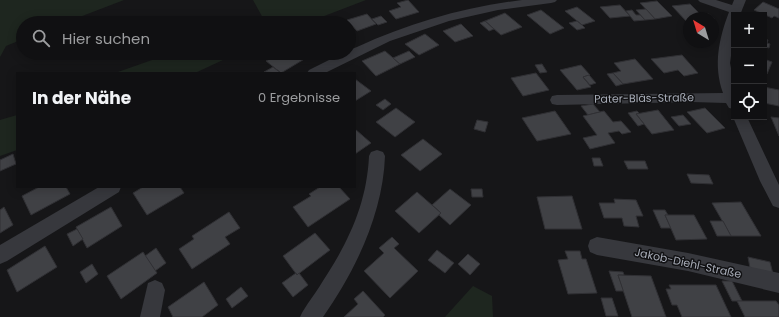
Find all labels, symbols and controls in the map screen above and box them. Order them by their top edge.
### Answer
north arrow [683,12,719,48]
map controls [731,12,767,120]
button: + [731,12,767,48]
search box [16,16,356,60]
icon: search [30,27,52,49]
text: Hier suchen [62,28,150,49]
button: − [731,48,767,84]
button: locate [731,84,767,120]
text: In der Nähe [32,86,131,110]
text: 0 Ergebnisse [258,88,340,107]
street label: Pater-Bläs-Straße [594,89,694,107]
street label: Jakob-Diehl-Straße [633,244,743,282]

